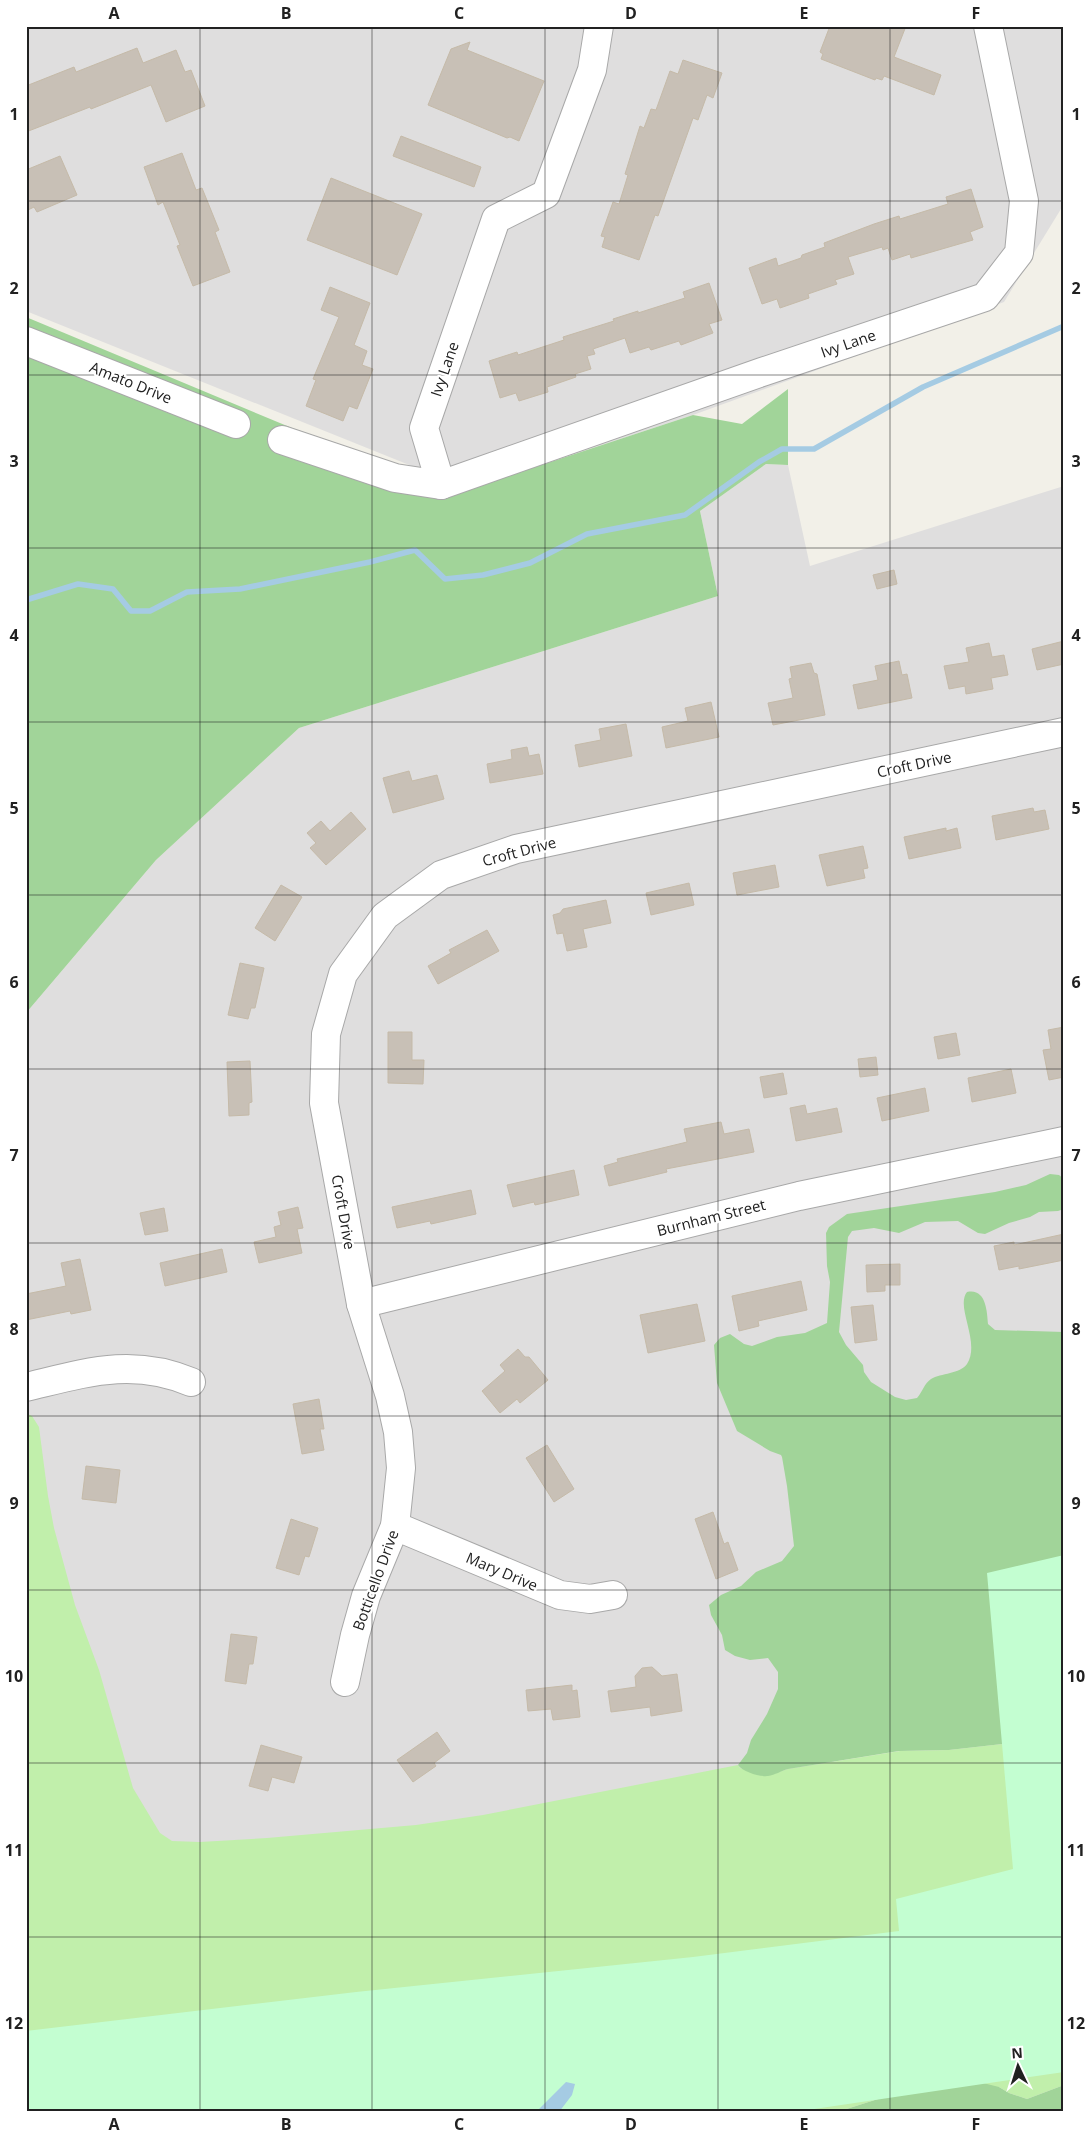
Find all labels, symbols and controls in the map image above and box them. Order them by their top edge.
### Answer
text: A [108,2,120,24]
text: B [281,2,291,24]
text: C [454,2,464,24]
text: D [625,2,637,24]
text: E [800,2,809,24]
text: F [972,2,980,24]
text: 1 [9,103,19,125]
text: 1 [1071,103,1081,125]
text: 2 [9,277,19,299]
text: 2 [1071,277,1081,299]
street label: Ivy Lane [818,324,878,362]
street label: Ivy Lane [425,339,463,399]
street label: Amato Drive [87,356,175,408]
text: 3 [9,450,19,472]
text: 3 [1071,450,1081,472]
text: 4 [9,624,19,646]
text: 4 [1071,624,1081,646]
street label: Croft Drive [875,746,953,782]
text: 5 [9,797,19,819]
text: 5 [1071,797,1081,819]
street label: Croft Drive [480,832,558,870]
text: 6 [9,971,19,993]
text: 6 [1071,971,1081,993]
text: 7 [9,1144,19,1166]
text: 7 [1071,1144,1081,1166]
street label: Croft Drive [328,1173,360,1251]
street label: Burnham Street [655,1194,767,1240]
text: 8 [9,1318,19,1340]
text: 8 [1071,1318,1081,1340]
text: 9 [9,1492,19,1514]
text: 9 [1071,1492,1081,1514]
street label: Botticello Drive [347,1527,403,1633]
street label: Mary Drive [463,1547,541,1595]
text: 10 [5,1665,23,1687]
text: 10 [1067,1665,1085,1687]
text: 11 [5,1839,23,1861]
text: 11 [1067,1839,1085,1861]
text: 12 [5,2012,23,2034]
text: 12 [1067,2012,1085,2034]
north arrow [992,2040,1042,2090]
text: N [1011,2043,1023,2062]
text: A [108,2113,120,2135]
text: B [281,2113,291,2135]
text: C [454,2113,464,2135]
text: D [625,2113,637,2135]
text: E [800,2113,809,2135]
text: F [972,2113,980,2135]

